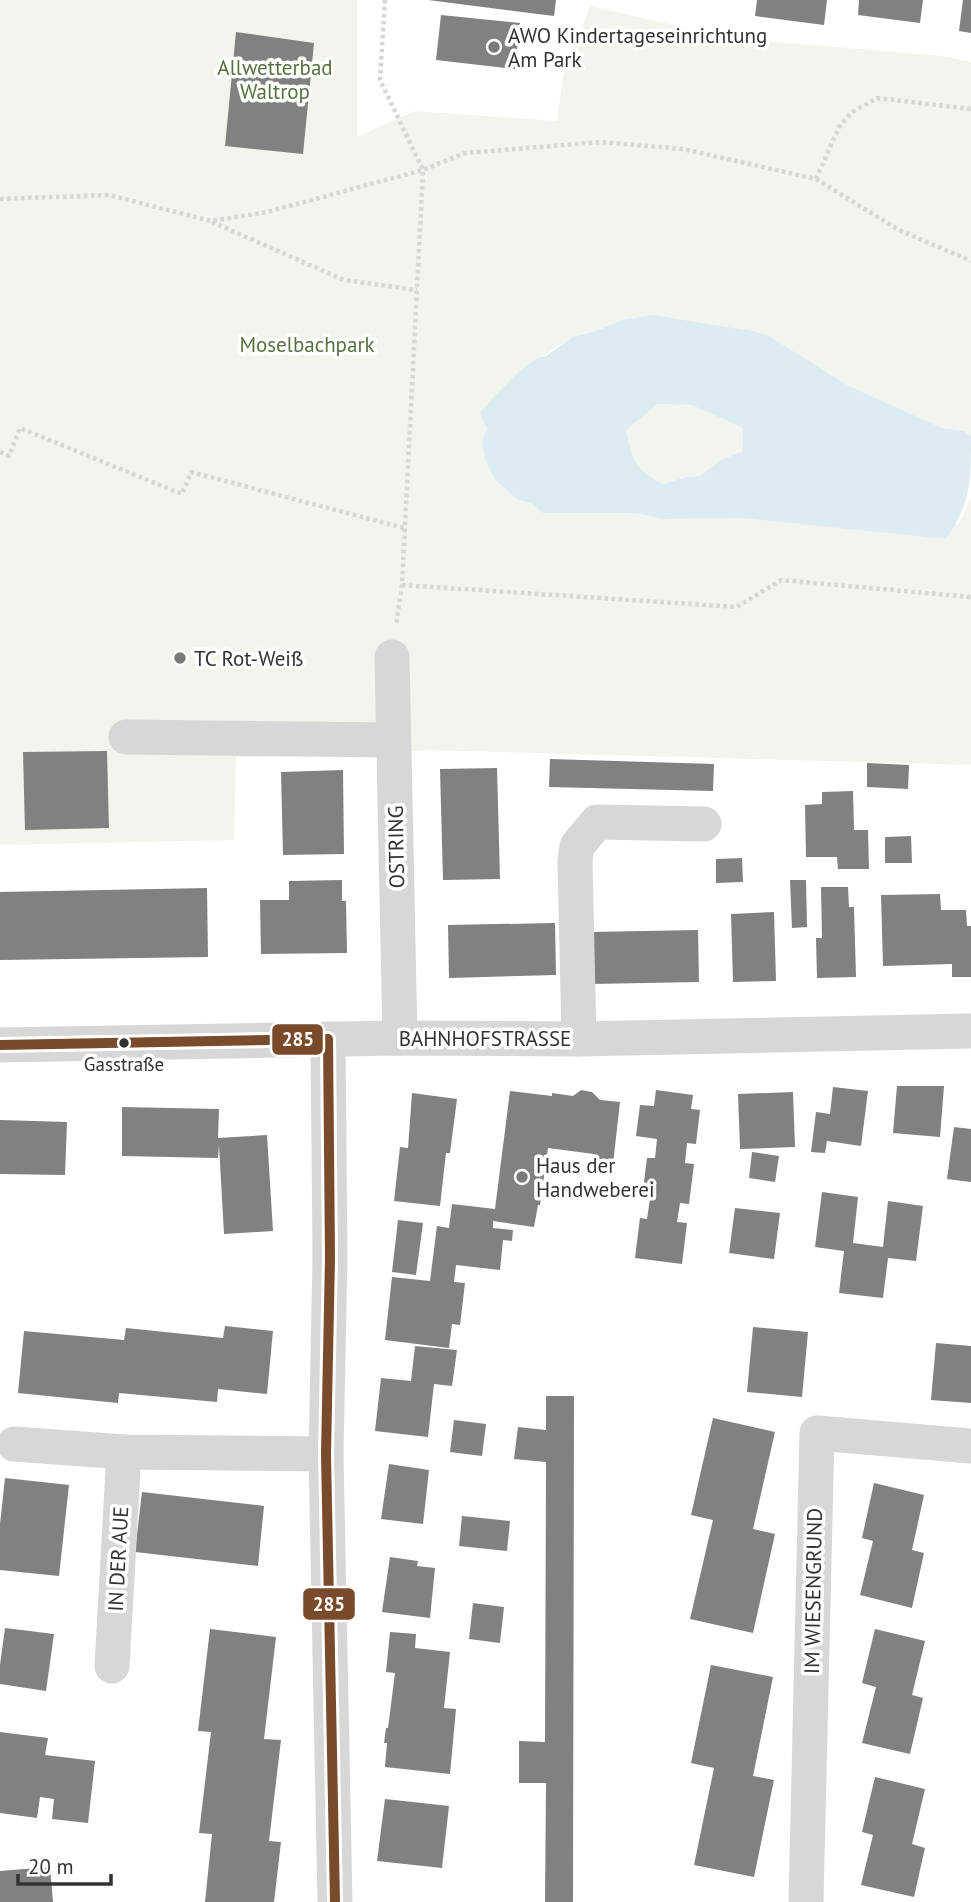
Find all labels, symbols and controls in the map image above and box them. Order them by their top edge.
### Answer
place label: AWO Kindertageseinrichtung Am Park [508,22,767,73]
marker: AWO Kindertageseinrichtung Am Park [486,39,502,55]
park label: Allwetterbad Waltrop [217,54,333,105]
park label: Moselbachpark [239,331,375,358]
place label: TC Rot-Weiß [194,645,303,672]
marker: TC Rot-Weiß [172,650,188,666]
street label: OSTRING [382,805,410,889]
line badge: 285 [271,1023,324,1056]
street label: BAHNHOFSTRASSE [399,1025,571,1052]
text: 285 [282,1027,314,1051]
marker: Gasstraße [117,1036,131,1050]
place label: Gasstraße [84,1052,164,1076]
place label: Haus der Handweberei [536,1152,655,1203]
marker: Haus der Handweberei [514,1169,530,1185]
street label: IN DER AUE [102,1506,134,1612]
street label: IM WIESENGRUND [798,1508,828,1674]
line badge: 285 [302,1587,356,1621]
text: 285 [313,1592,345,1616]
scale bar [18,1842,110,1886]
text: 20 m [28,1853,74,1880]

